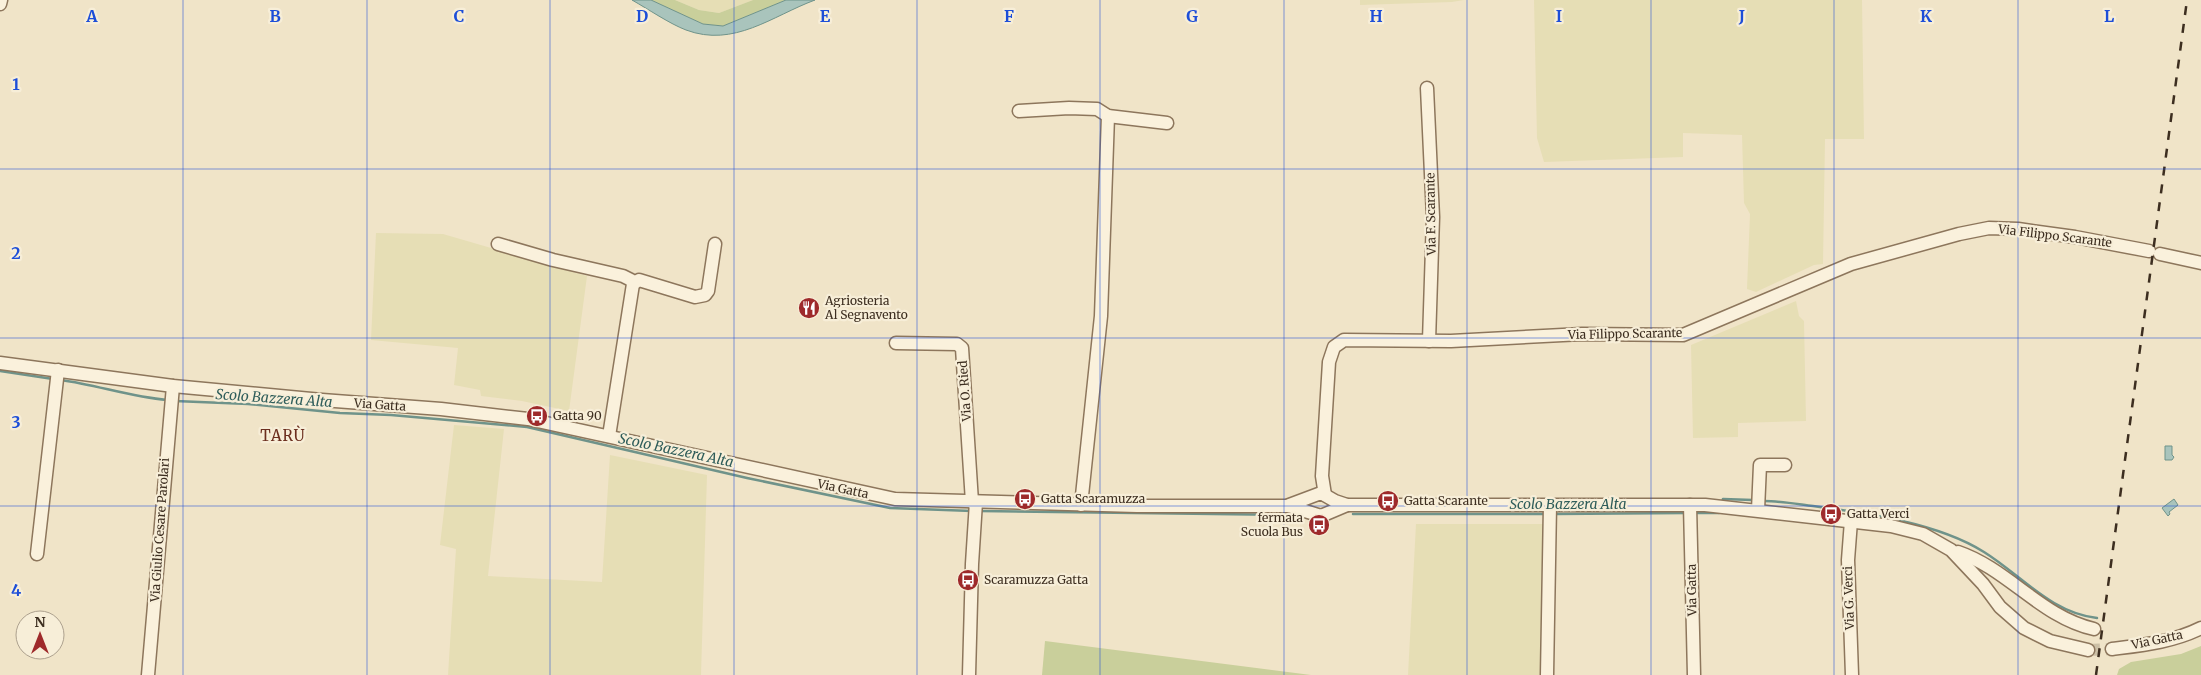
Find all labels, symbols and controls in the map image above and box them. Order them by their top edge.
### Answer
text: A [85,6,98,26]
text: B [269,6,281,26]
text: C [454,6,464,26]
text: D [636,6,648,26]
text: E [820,6,831,26]
text: F [1004,6,1014,26]
text: G [1186,6,1198,26]
text: H [1369,6,1383,26]
text: I [1556,6,1562,26]
text: J [1738,6,1745,26]
text: K [1920,6,1932,26]
text: L [2104,6,2114,26]
text: 1 [12,74,20,94]
street label: Via F. Scarante [1422,172,1439,257]
street label: Via Filippo Scarante [1996,221,2113,250]
text: 2 [11,243,21,263]
place label: Agriosteria Al Segnavento [824,293,908,322]
restaurant icon: Agriosteria Al Segnavento [797,296,821,320]
street label: Via Filippo Scarante [1567,325,1682,342]
street label: Via O. Ried [955,360,974,423]
water label: Scolo Bazzera Alta [215,385,333,411]
street label: Via Gatta [353,395,407,414]
bus stop icon: Gatta 90 [525,404,549,428]
place label: Gatta 90 [553,408,602,423]
text: 3 [11,412,21,432]
district label: TARÙ [260,425,306,445]
water label: Scolo Bazzera Alta [617,429,735,471]
street label: Via Giulio Cesare Parolari [147,457,172,604]
street label: Via Gatta [815,476,871,501]
bus stop icon: Gatta Scaramuzza [1013,487,1037,511]
bus stop icon: Gatta Scarante [1376,489,1400,513]
place label: Gatta Scaramuzza [1041,491,1146,506]
place label: Gatta Scarante [1404,493,1488,508]
water label: Scolo Bazzera Alta [1509,495,1627,513]
bus stop icon: Gatta Verci [1819,502,1843,526]
place label: Gatta Verci [1847,506,1909,521]
place label: fermata Scuola Bus [1241,510,1304,539]
bus stop icon: fermata Scuola Bus [1307,513,1331,537]
street label: Via Gatta [1684,563,1699,617]
street label: Via G. Verci [1840,566,1857,631]
bus stop icon: Scaramuzza Gatta [956,568,980,592]
place label: Scaramuzza Gatta [984,572,1089,587]
text: 4 [11,580,21,600]
north arrow [15,610,65,660]
text: N [34,613,46,631]
street label: Via Gatta [2129,627,2184,652]

